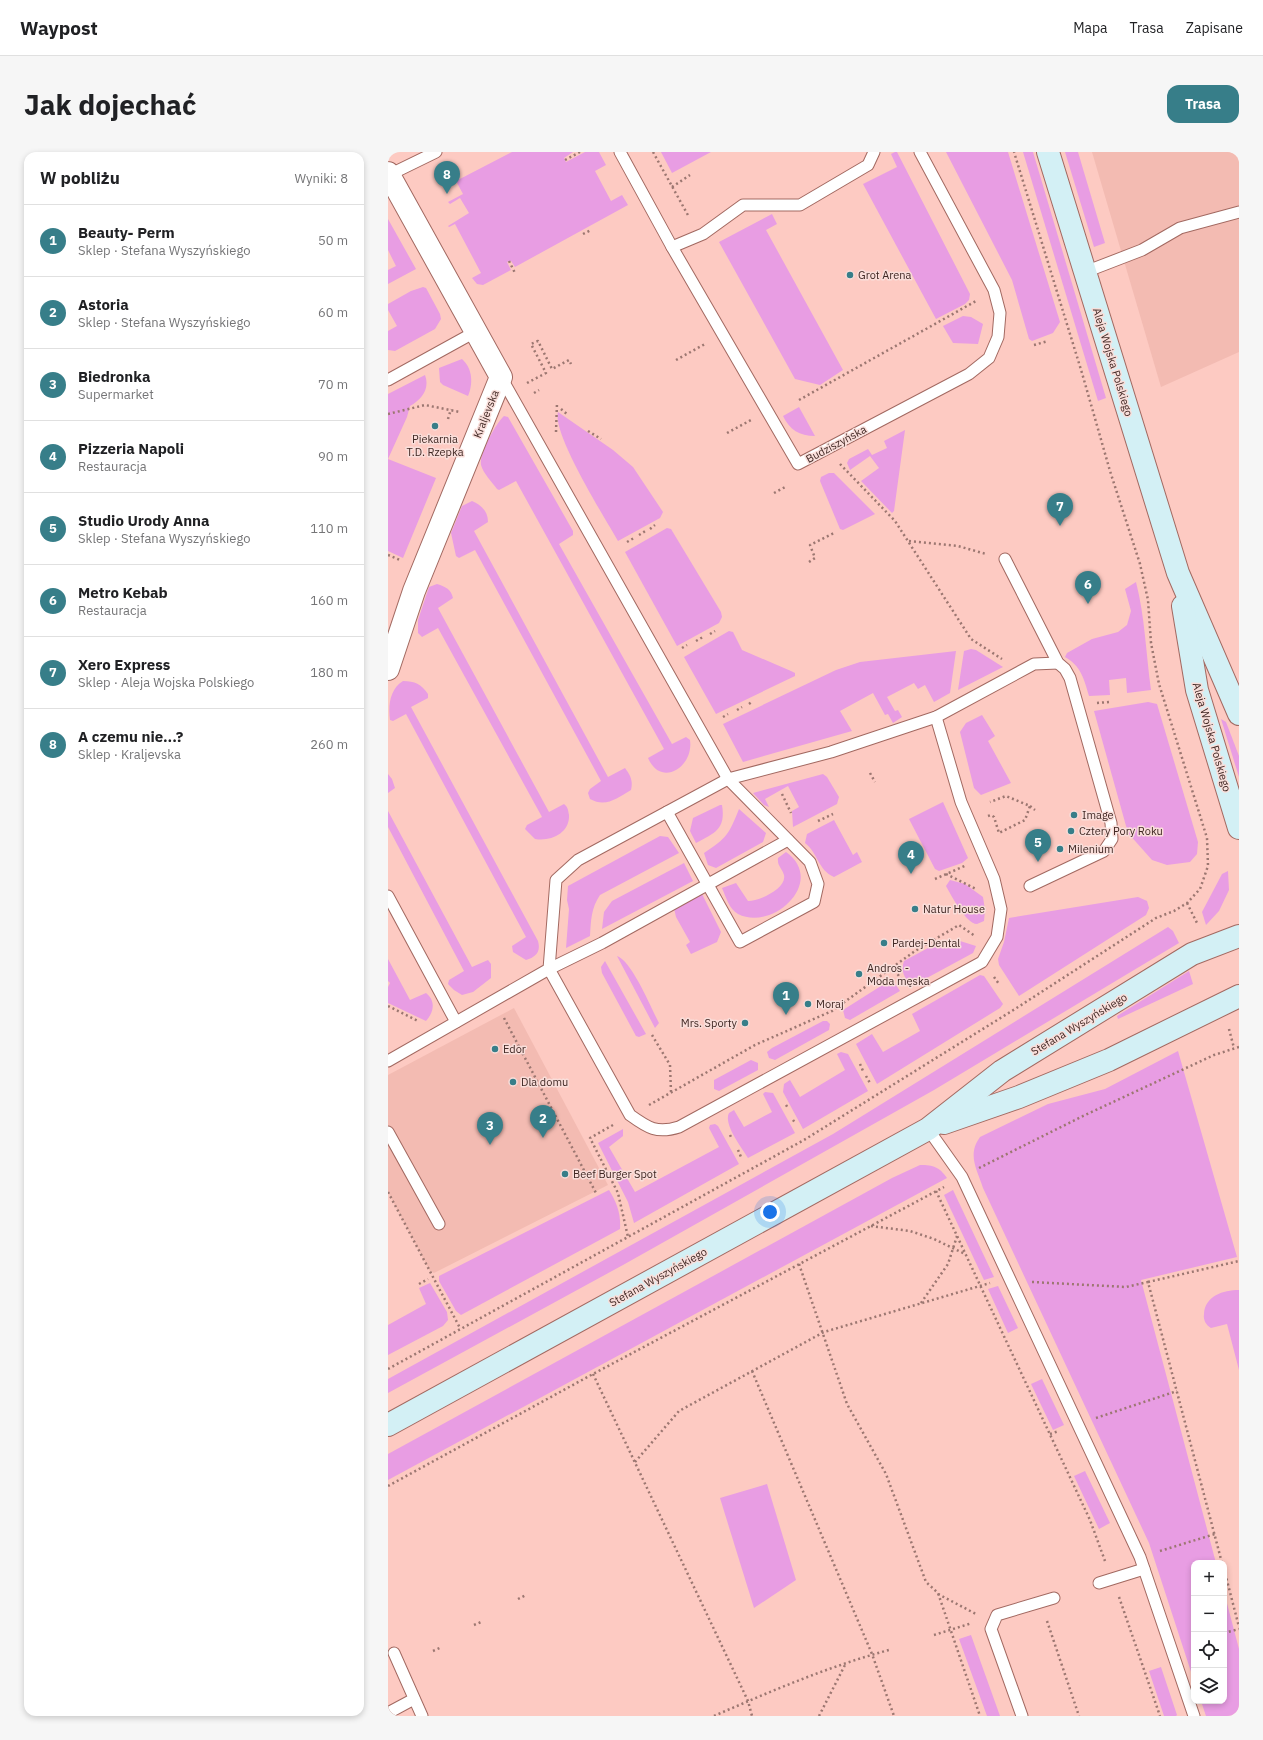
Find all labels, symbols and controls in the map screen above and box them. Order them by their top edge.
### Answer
text: Waypost [20,16,98,40]
text: Mapa [1073,19,1108,37]
text: Trasa [1130,19,1164,37]
text: Zapisane [1186,19,1243,37]
button: Trasa [1167,85,1239,123]
text: Jak dojechać [24,86,196,123]
pin: 8 [434,161,460,194]
text: W pobliżu [40,167,120,189]
text: Wyniki: 8 [295,170,348,187]
text: Beauty- Perm [78,223,175,242]
text: 1 [49,232,57,249]
text: 50 m [318,232,348,249]
text: Sklep · Stefana Wyszyńskiego [78,242,251,259]
place label: Grot Arena [858,268,912,282]
marker: Grot Arena [845,270,855,280]
text: Astoria [78,295,129,314]
text: 2 [49,304,57,321]
text: 60 m [318,304,348,321]
street label: Aleja Wojska Polskiego [1090,306,1136,418]
text: Sklep · Stefana Wyszyńskiego [78,314,251,331]
text: Biedronka [78,367,150,386]
text: 3 [49,376,57,393]
text: 70 m [318,376,348,393]
text: Supermarket [78,386,154,403]
street label: Kraljevska [470,388,502,440]
marker: Piekarnia T.D. Rzepka [430,421,440,431]
street label: Budziszyńska [803,422,869,466]
place label: Piekarnia T.D. Rzepka [406,432,464,459]
text: Pizzeria Napoli [78,439,184,458]
text: 4 [49,448,57,465]
text: 90 m [318,448,348,465]
text: Restauracja [78,458,147,475]
pin: 7 [1047,493,1073,526]
text: Studio Urody Anna [78,511,210,530]
text: 5 [49,520,57,537]
text: 110 m [310,520,348,537]
text: Sklep · Stefana Wyszyńskiego [78,530,251,547]
pin: 6 [1075,571,1101,604]
text: Metro Kebab [78,583,168,602]
text: 6 [49,592,57,609]
text: 160 m [310,592,348,609]
text: Restauracja [78,602,147,619]
text: Xero Express [78,655,170,674]
text: 7 [49,664,57,681]
text: 180 m [310,664,348,681]
text: Sklep · Aleja Wojska Polskiego [78,674,254,691]
street label: Aleja Wojska Polskiego [1190,681,1234,793]
text: A czemu nie...? [78,727,183,746]
text: 8 [49,736,57,753]
text: 260 m [310,736,348,753]
text: Sklep · Kraljevska [78,746,181,763]
place label: Image [1082,808,1114,822]
marker: Image [1069,810,1079,820]
place label: Cztery Pory Roku [1079,824,1163,838]
marker: Cztery Pory Roku [1066,826,1076,836]
pin: 5 [1025,829,1051,862]
pin: 4 [898,841,924,874]
place label: Milenium [1068,842,1114,856]
marker: Milenium [1055,844,1065,854]
place label: Natur House [923,902,985,916]
marker: Natur House [910,904,920,914]
place label: Pardej-Dental [892,936,960,950]
marker: Pardej-Dental [879,938,889,948]
place label: Andros - Moda męska [867,961,930,988]
marker: Andros - Moda męska [854,969,864,979]
pin: 1 [773,982,799,1015]
street label: Stefana Wyszyńskiego [1028,990,1130,1058]
place label: Moraj [816,997,844,1011]
marker: Moraj [803,999,813,1009]
place label: Mrs. Sporty [681,1016,737,1030]
marker: Mrs. Sporty [740,1018,750,1028]
place label: Edor [503,1042,526,1056]
marker: Edor [490,1044,500,1054]
place label: Dla domu [521,1075,568,1089]
marker: Dla domu [508,1077,518,1087]
pin: 2 [530,1105,556,1138]
pin: 3 [477,1112,503,1145]
place label: Beef Burger Spot [573,1167,657,1181]
marker: Beef Burger Spot [560,1169,570,1179]
your location [760,1202,780,1222]
street label: Stefana Wyszyńskiego [607,1244,709,1310]
map controls [1191,1560,1227,1704]
button: + [1191,1560,1227,1596]
button: − [1191,1596,1227,1632]
button: locate [1191,1632,1227,1668]
button: layers [1191,1668,1227,1704]

